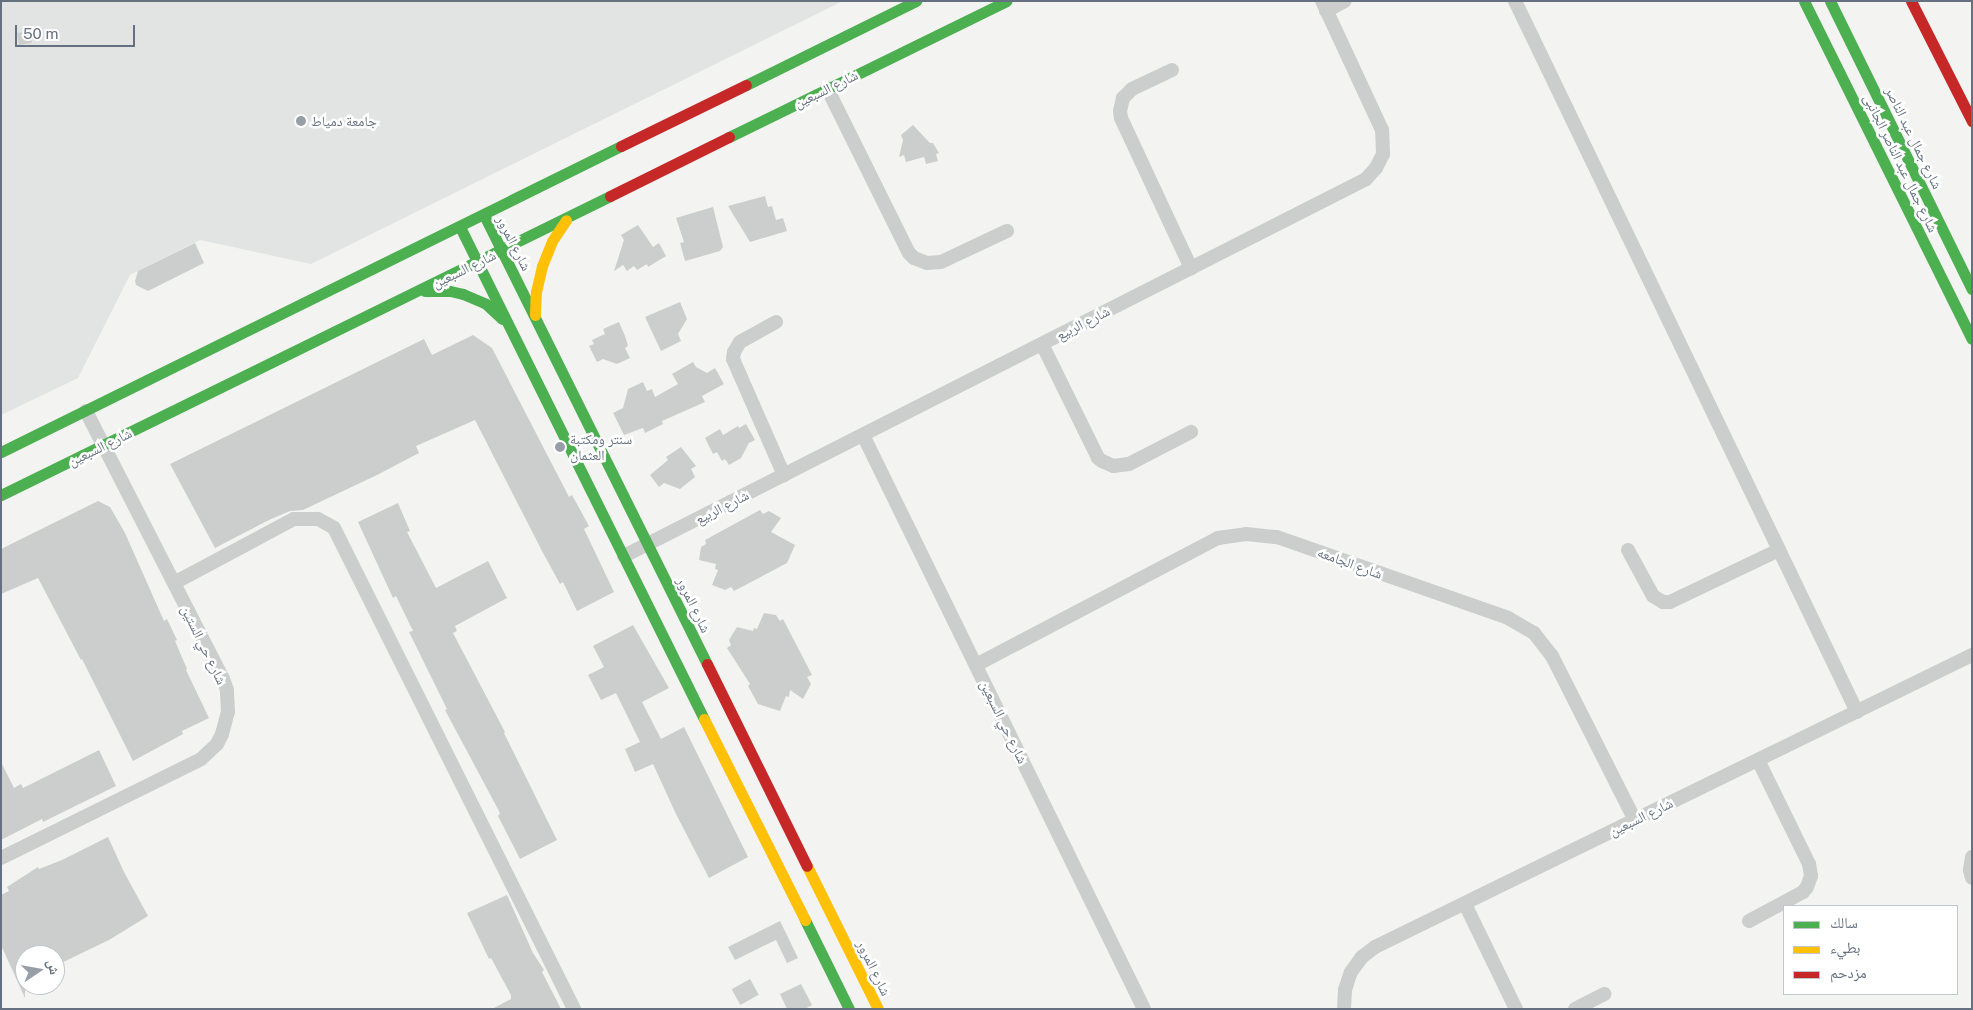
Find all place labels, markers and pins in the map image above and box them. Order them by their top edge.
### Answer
place label: جامعة دمياط [311,113,377,129]
marker: جامعة دمياط [295,115,307,127]
place label: سنتر ومكتبة العثمان [570,431,632,464]
marker: سنتر ومكتبة العثمان [554,441,566,453]

